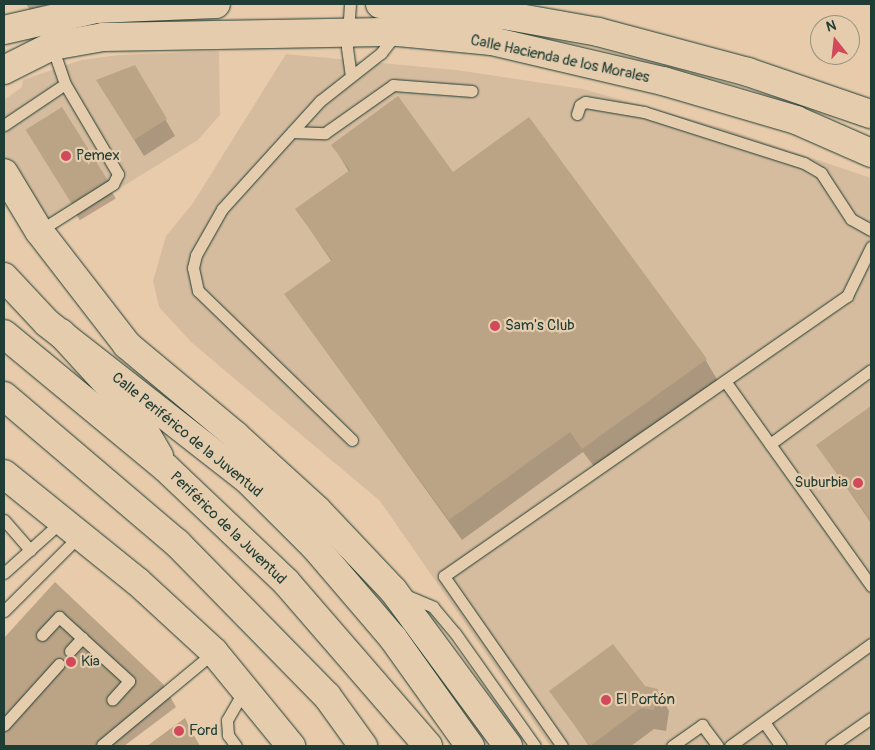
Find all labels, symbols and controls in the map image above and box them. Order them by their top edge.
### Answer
north arrow [810,15,860,65]
text: N [824,17,838,36]
street label: Calle Hacienda de los Morales [469,31,651,87]
place label: Pemex [76,147,120,165]
marker: Pemex [60,150,72,162]
place label: Sam's Club [505,317,575,335]
marker: Sam's Club [489,320,501,332]
street label: Calle Periférico de la Juventud [108,369,266,501]
street label: Periférico de la Juventud [166,468,290,588]
place label: Suburbia [794,474,848,492]
marker: Suburbia [852,477,864,489]
place label: Kia [81,653,100,671]
marker: Kia [65,656,77,668]
place label: El Portón [616,691,675,709]
marker: El Portón [600,694,612,706]
place label: Ford [189,722,218,740]
marker: Ford [173,725,185,737]

